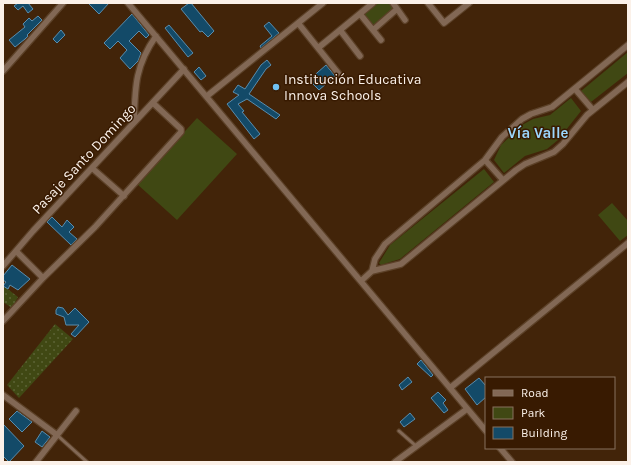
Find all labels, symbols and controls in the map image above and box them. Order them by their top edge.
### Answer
place label: Institución Educativa Innova Schools [284,71,421,104]
marker: Institución Educativa Innova Schools [271,82,281,92]
street label: Pasaje Santo Domingo [29,100,139,218]
district label: Vía Valle [508,124,568,142]
legend [485,377,615,449]
text: Road [521,386,549,400]
text: Park [521,406,546,420]
text: Building [521,426,568,440]

